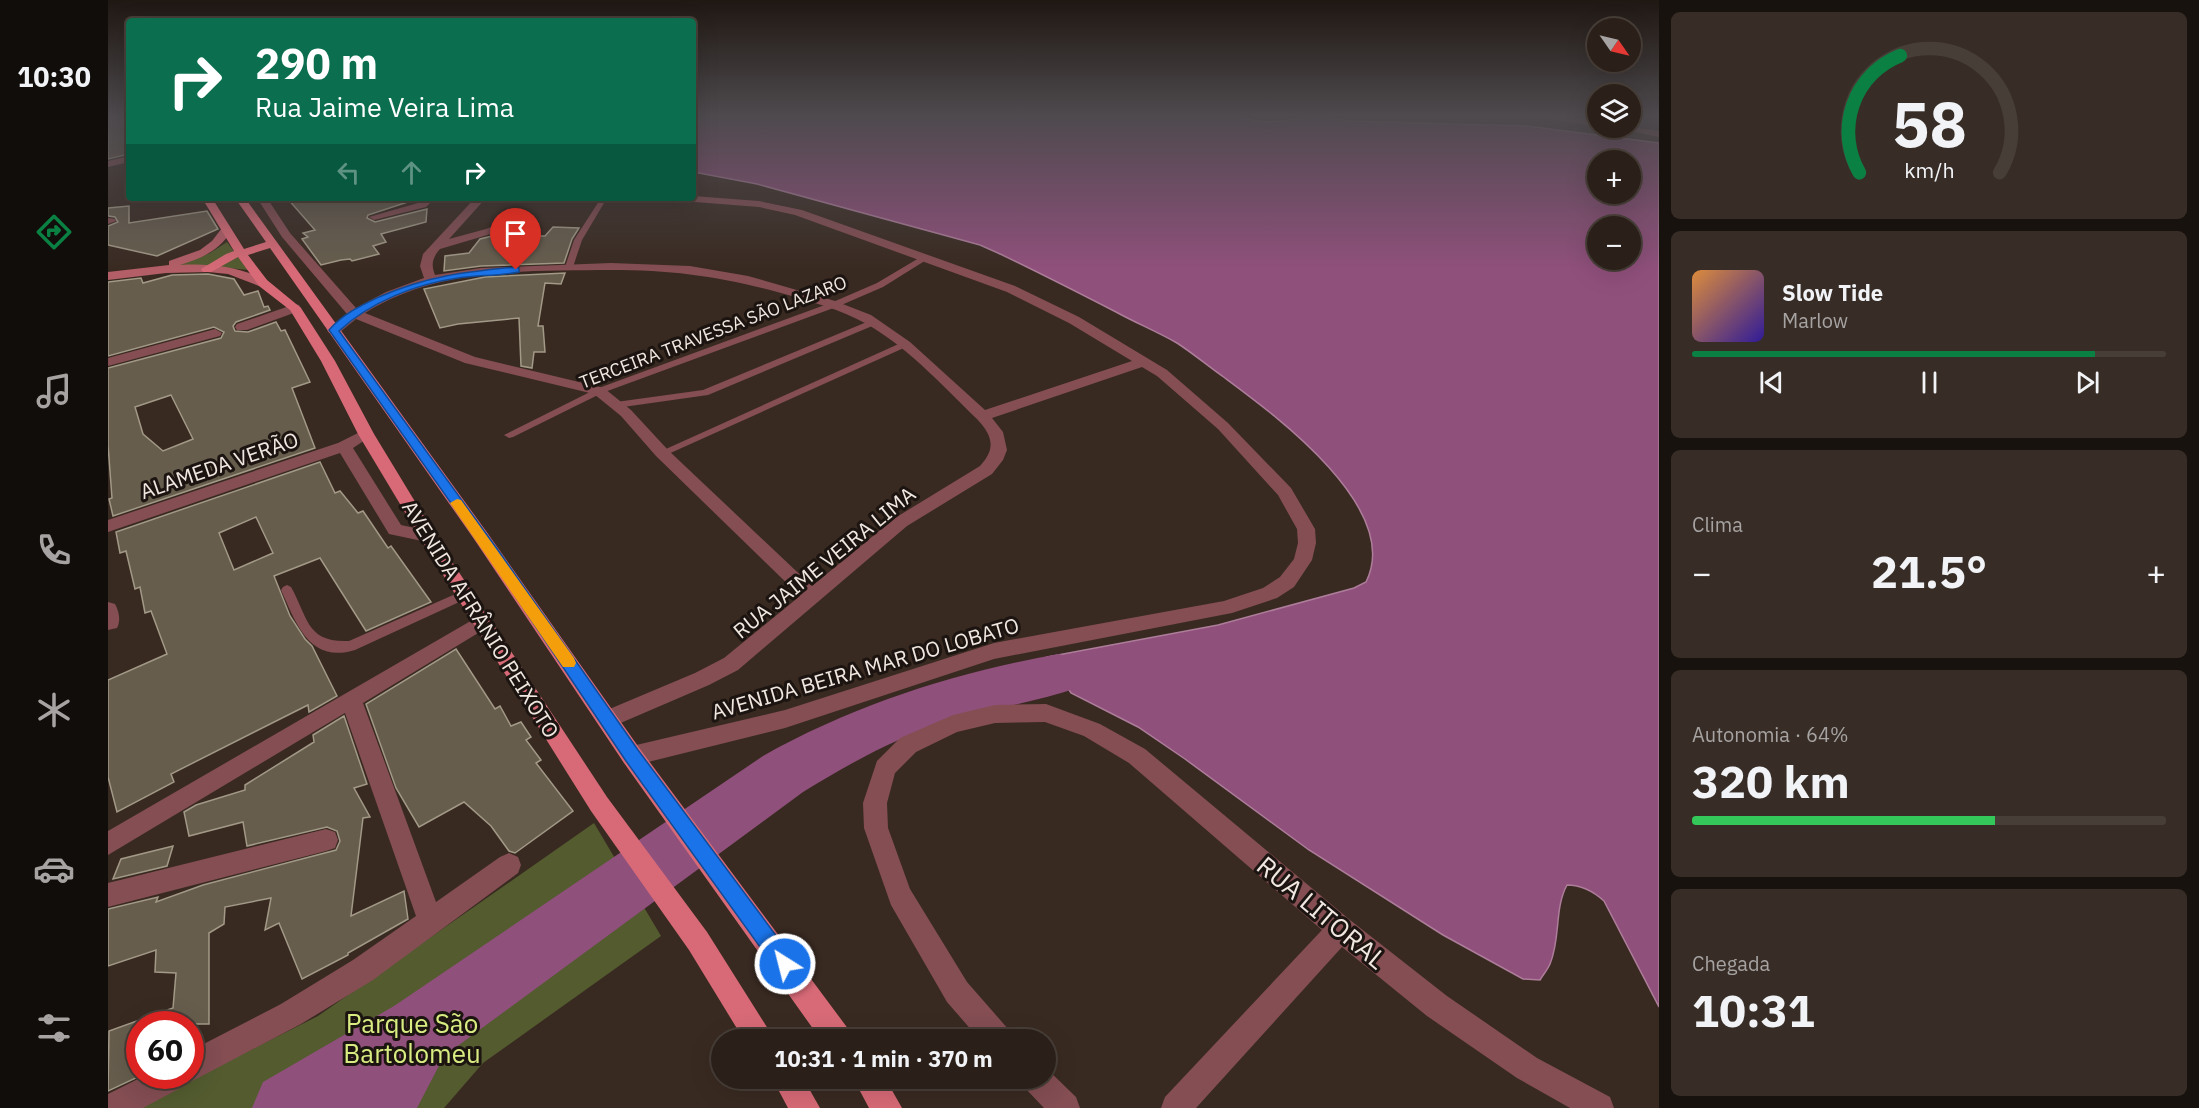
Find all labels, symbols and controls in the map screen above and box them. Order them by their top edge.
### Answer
north arrow [1587,18,1641,72]
map controls [1587,18,1641,270]
text: 290 m [255,36,378,91]
icon: right [156,42,234,120]
text: 10:30 [17,59,91,94]
text: 58 [1892,83,1966,164]
button: layers [1587,84,1641,138]
text: Rua Jaime Veira Lima [255,89,514,124]
button: + [1587,150,1641,204]
icon: left [332,156,365,189]
icon: ahead [395,156,428,189]
icon: right [458,156,491,189]
text: km/h [1904,156,1954,184]
pin [490,208,541,270]
icon: directions [33,211,75,253]
button: − [1587,216,1641,270]
icon: arrive [499,217,532,250]
street label: TERCEIRA TRAVESSA SÃO LAZARO [576,270,850,394]
text: Slow Tide [1782,278,1883,307]
text: Marlow [1782,307,1848,334]
icon: previous [1755,366,1788,399]
icon: pause [1913,366,1946,399]
icon: next [2071,366,2104,399]
icon: music [33,370,75,412]
street label: ALAMEDA VERÃO [136,425,302,505]
street label: RUA JAIME VEIRA LIMA [727,480,921,644]
street label: AVENIDA AFRÂNIO PEIXOTO [396,495,566,743]
text: Clima [1692,511,1743,538]
icon: phone [33,529,75,571]
text: 21.5° [1871,542,1987,600]
text: − [1692,551,1712,594]
text: + [2146,551,2166,594]
street label: AVENIDA BEIRA MAR DO LOBATO [708,611,1022,725]
icon: climate [33,689,75,731]
text: Autonomia · 64% [1692,721,1849,748]
text: 320 km [1692,752,1850,810]
icon: car [33,848,75,890]
street label: RUA LITORAL [1250,848,1394,976]
position arrow [753,932,817,996]
text: Chegada [1692,950,1770,977]
text: 10:31 [1692,981,1815,1039]
park label: Parque São Bartolomeu [343,1006,481,1070]
icon: filters [33,1007,75,1049]
speed limit sign: 60 [126,1011,204,1089]
text: 10:31 · 1 min · 370 m [774,1044,993,1073]

